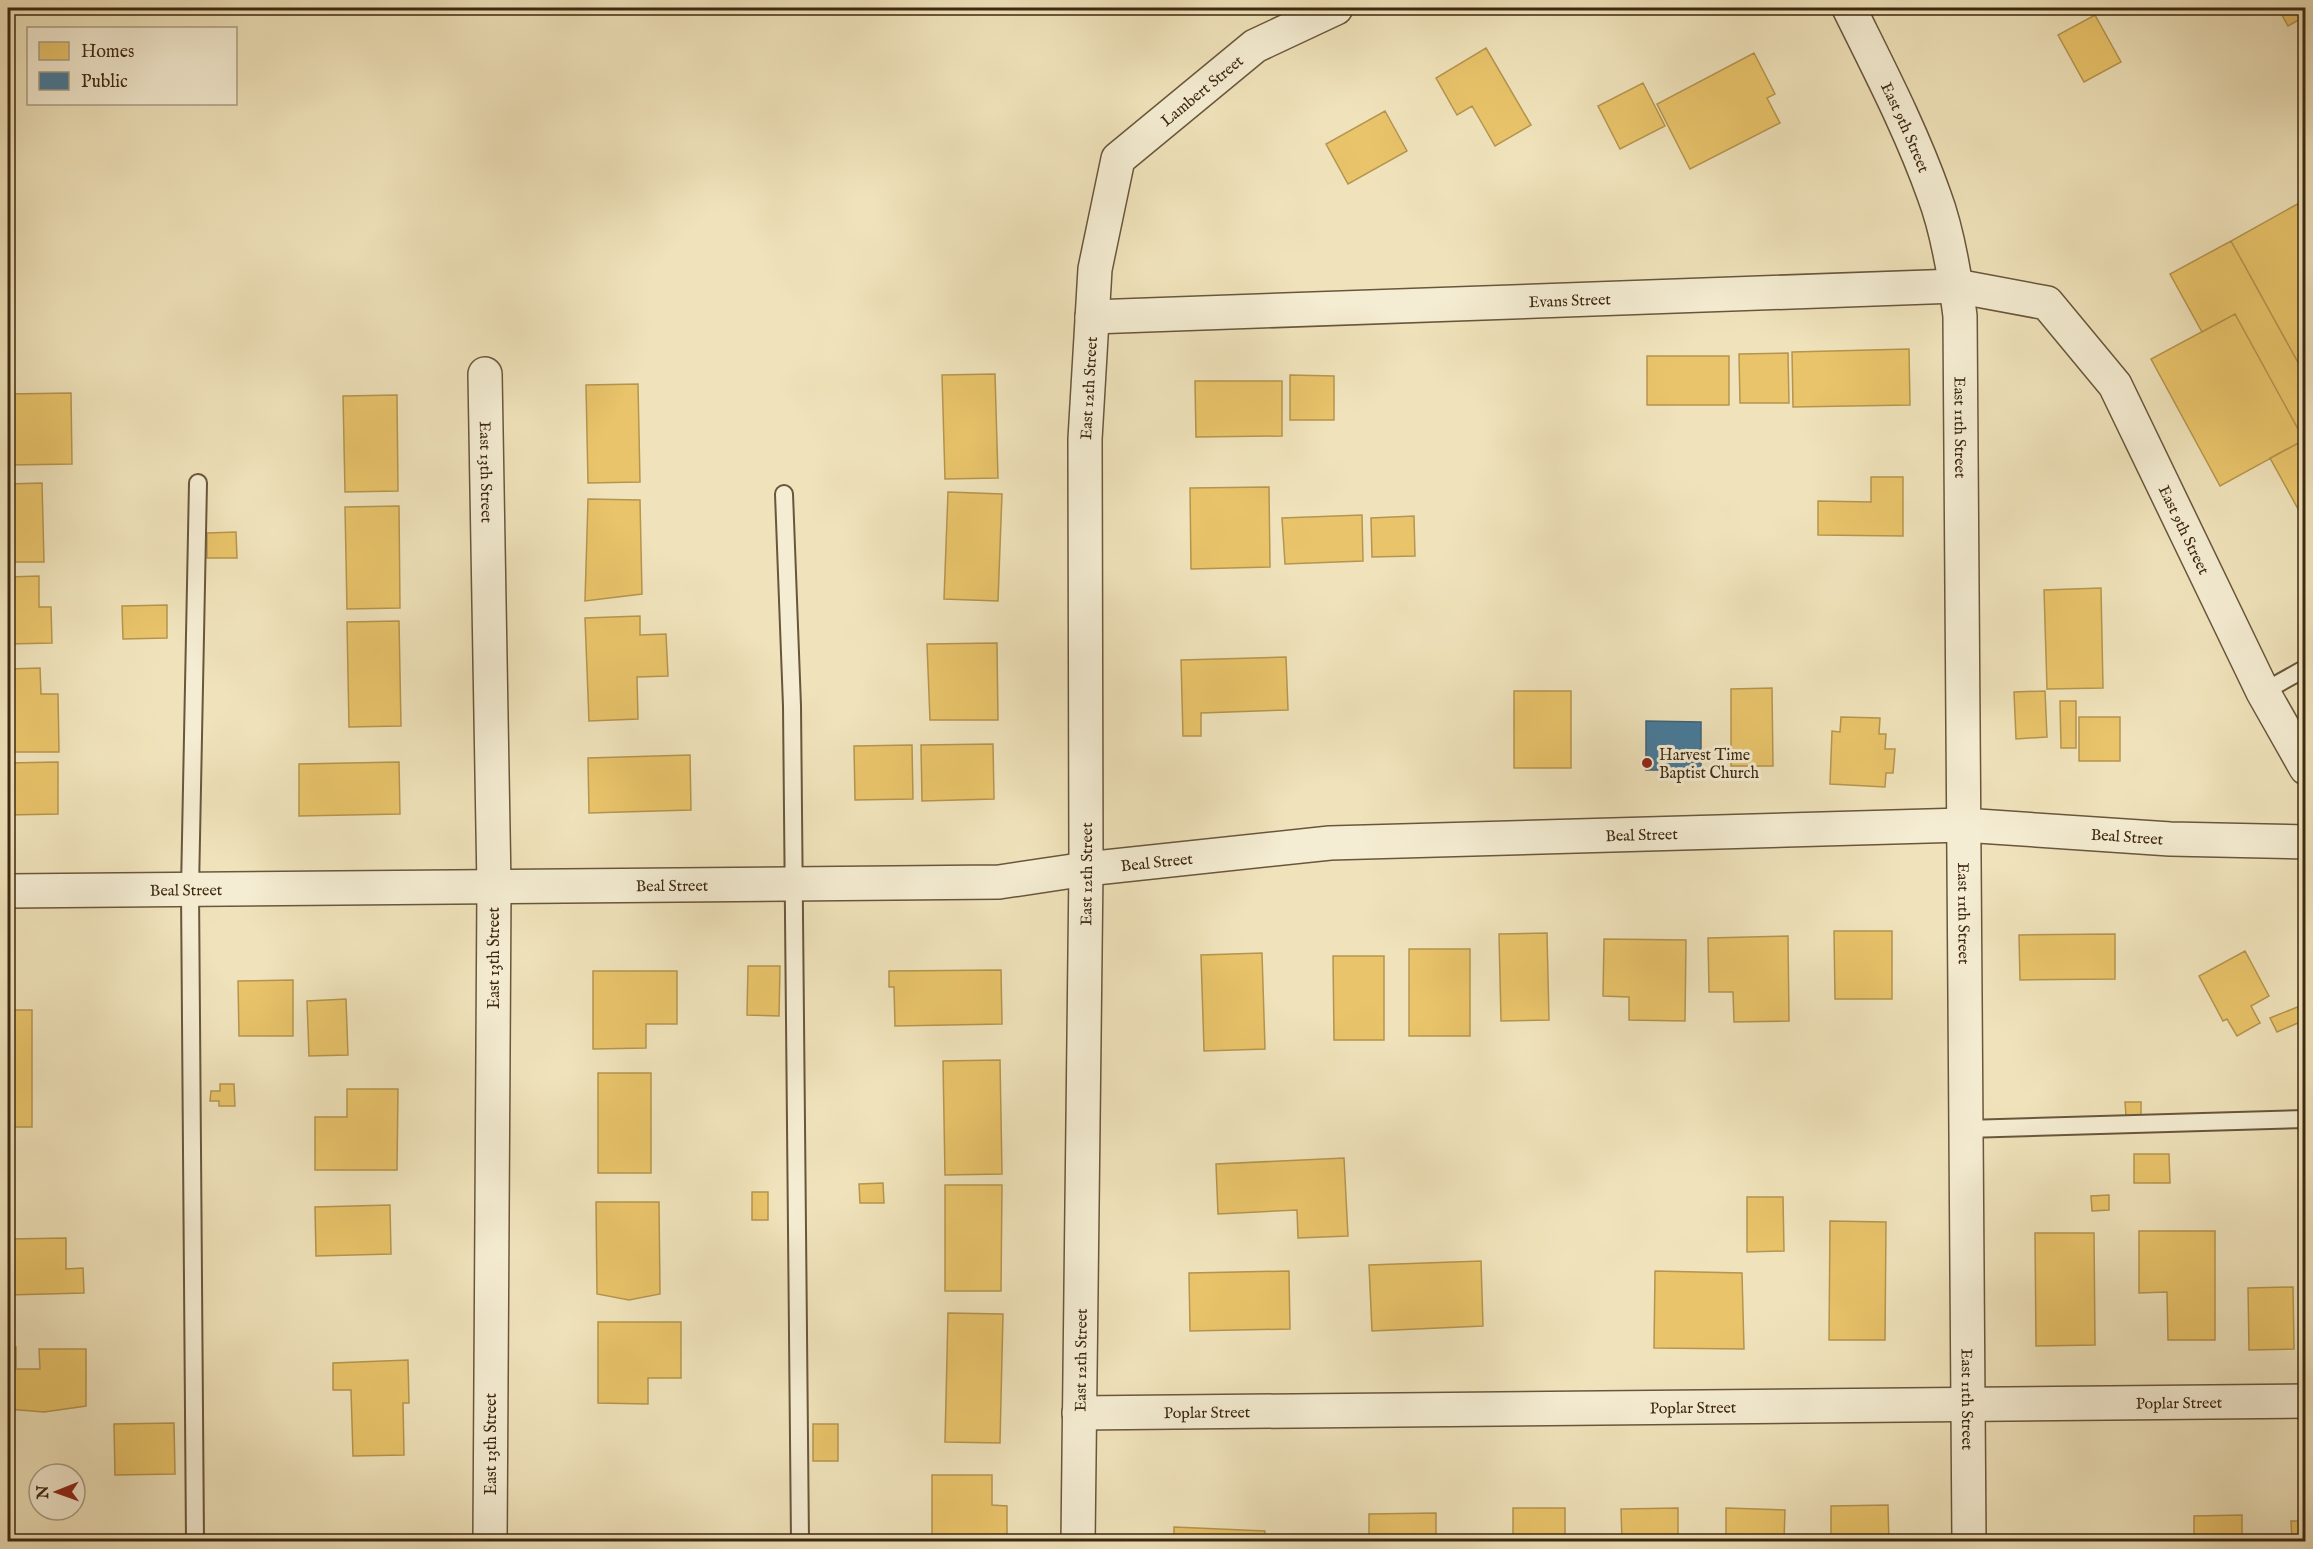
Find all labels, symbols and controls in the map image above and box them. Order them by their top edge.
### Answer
legend [27,27,237,105]
text: Homes [81,41,134,64]
street label: Lambert Street [1157,51,1249,132]
text: Public [81,71,128,94]
street label: East 9th Street [1875,79,1933,176]
street label: Evans Street [1528,290,1612,313]
street label: East 12th Street [1077,336,1103,440]
street label: East 11th Street [1948,376,1969,479]
street label: East 13th Street [474,421,496,524]
street label: East 9th Street [2153,482,2213,579]
place label: Harvest Time Baptist Church [1659,746,1759,784]
marker: Harvest Time Baptist Church [1640,756,1654,770]
street label: East 12th Street [1077,822,1098,926]
street label: Beal Street [1605,825,1679,847]
street label: Beal Street [2090,826,2164,851]
street label: Beal Street [1120,850,1194,877]
street label: East 11th Street [1952,862,1973,965]
street label: Beal Street [636,877,709,897]
street label: Beal Street [150,881,223,902]
street label: East 13th Street [485,907,505,1009]
street label: East 12th Street [1072,1308,1093,1412]
street label: East 11th Street [1956,1348,1976,1451]
street label: East 13th Street [482,1393,502,1495]
street label: Poplar Street [2136,1394,2223,1415]
street label: Poplar Street [1650,1399,1737,1419]
street label: Poplar Street [1164,1403,1251,1424]
north arrow [27,1462,87,1522]
text: N [34,1485,54,1500]

